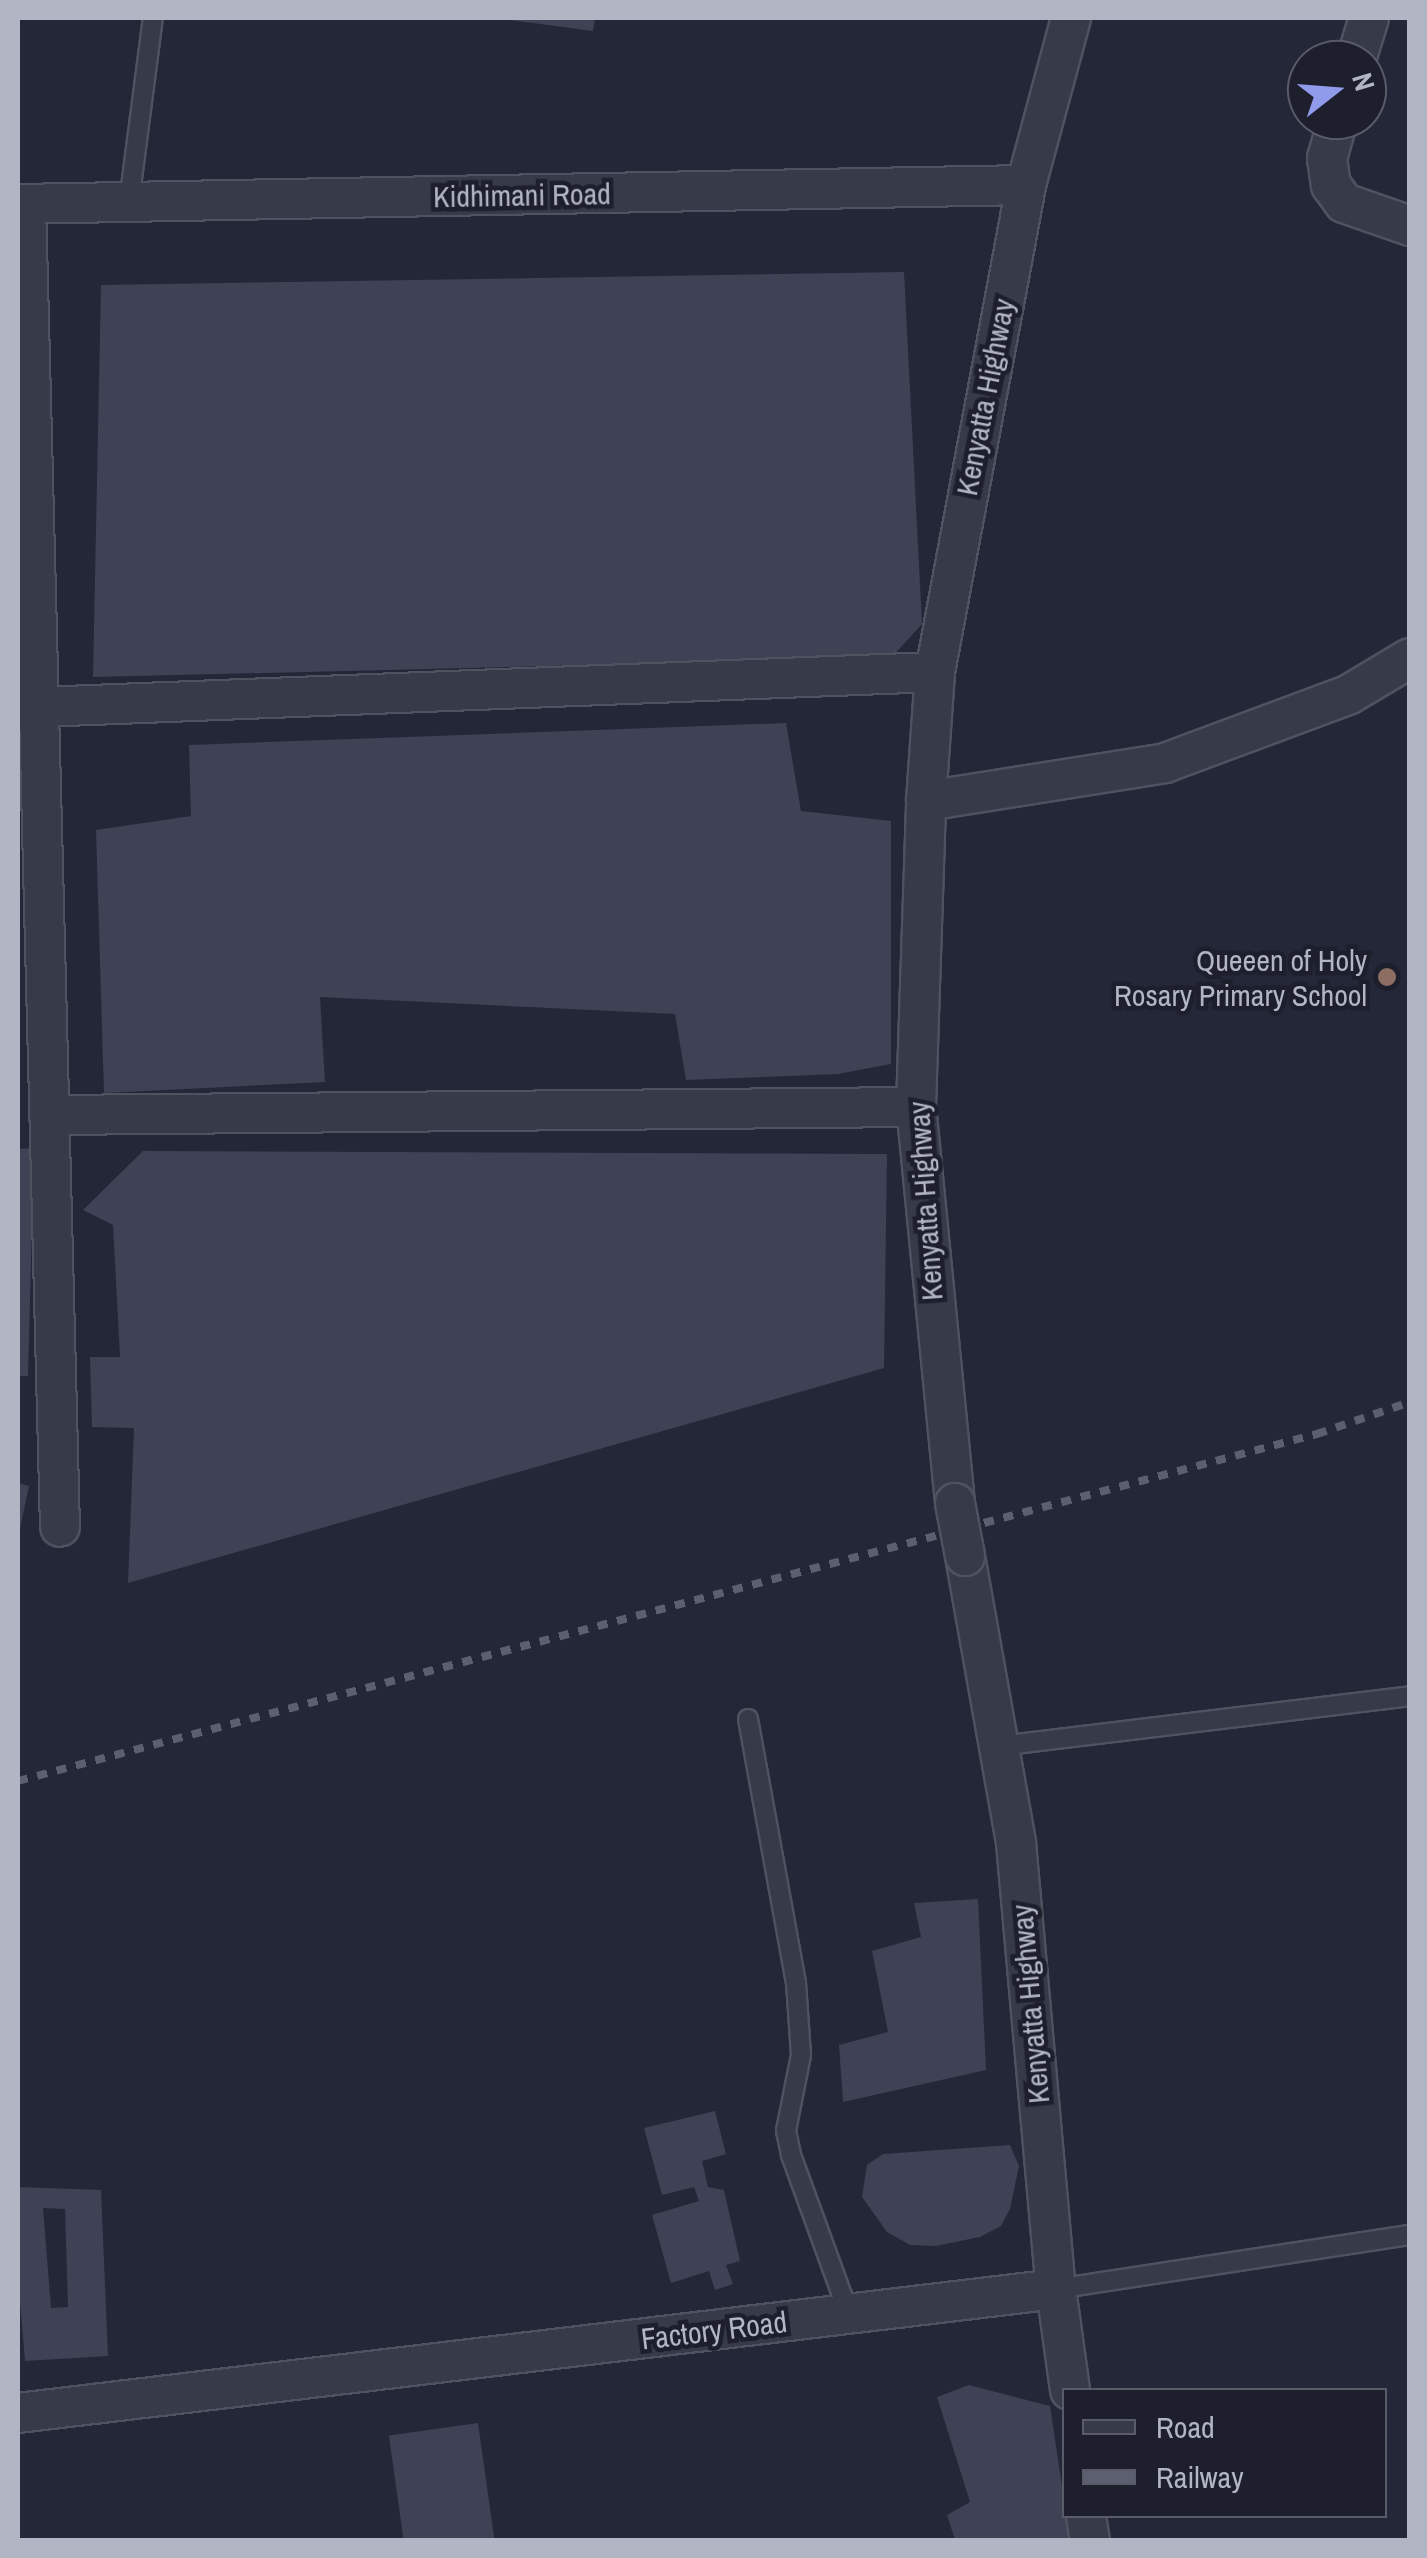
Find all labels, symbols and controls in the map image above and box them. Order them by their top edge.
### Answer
north arrow [1287,40,1387,140]
text: N [1343,68,1384,95]
street label: Kidhimani Road [433,175,611,215]
street label: Kenyatta Highway [948,296,1022,498]
place label: Queeen of Holy Rosary Primary School [1114,942,1367,1012]
marker: Queeen of Holy Rosary Primary School [1376,966,1398,988]
street label: Kenyatta Highway [900,1100,950,1302]
street label: Kenyatta Highway [1003,1903,1057,2105]
street label: Factory Road [639,2303,789,2357]
legend [1062,2388,1387,2518]
text: Road [1156,2407,1215,2447]
text: Railway [1156,2457,1243,2497]

